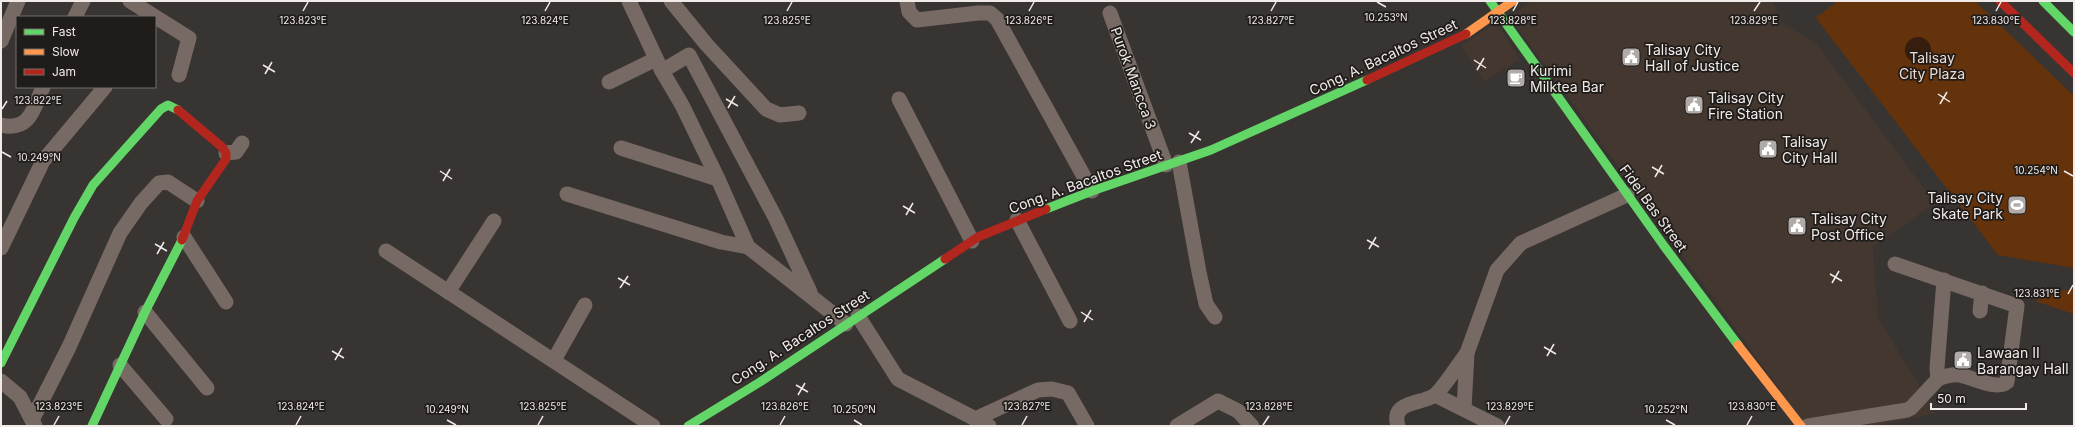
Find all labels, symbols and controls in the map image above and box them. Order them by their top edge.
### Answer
text: 10.253°N [1364,11,1408,23]
text: 123.823°E [279,14,327,26]
text: 123.824°E [521,14,569,26]
text: 123.825°E [763,14,811,26]
text: 123.826°E [1005,14,1053,26]
text: 123.827°E [1247,14,1295,26]
text: 123.828°E [1489,14,1537,26]
text: 123.829°E [1730,14,1778,26]
text: 123.830°E [1972,14,2020,26]
street label: Cong. A. Bacaltos Street [1306,15,1460,99]
legend [16,16,156,88]
text: Fast [52,24,76,39]
street label: Purok Mancca 3 [1108,25,1160,131]
place label: Talisay City Hall of Justice [1645,41,1739,74]
text: Slow [52,44,80,59]
public building icon: Talisay City Hall of Justice [1620,46,1642,68]
park label: Talisay City Plaza [1899,49,1965,82]
place label: Kurimi Milktea Bar [1530,62,1604,95]
text: Jam [52,64,76,79]
cafe icon: Kurimi Milktea Bar [1505,67,1527,89]
place label: Talisay City Fire Station [1708,89,1784,122]
text: 123.822°E [14,94,62,106]
public building icon: Talisay City Fire Station [1683,94,1705,116]
place label: Talisay City Hall [1782,133,1837,166]
public building icon: Talisay City Hall [1757,138,1779,160]
street label: Cong. A. Bacaltos Street [1006,145,1164,217]
text: 10.249°N [17,151,61,163]
street label: Fidel Bas Street [1617,161,1692,255]
text: 10.254°N [2014,164,2058,176]
place label: Talisay City Skate Park [1927,189,2003,222]
sports icon: Talisay City Skate Park [2006,194,2028,216]
place label: Talisay City Post Office [1811,210,1887,243]
public building icon: Talisay City Post Office [1786,215,1808,237]
street label: Cong. A. Bacaltos Street [728,286,873,388]
text: 123.831°E [2014,287,2060,299]
place label: Lawaan II Barangay Hall [1977,344,2069,377]
public building icon: Lawaan II Barangay Hall [1952,349,1974,371]
scale bar [1931,385,2026,411]
text: 50 m [1937,391,1966,406]
text: 123.823°E [35,400,83,412]
text: 123.824°E [277,400,325,412]
text: 123.825°E [519,400,567,412]
text: 123.826°E [761,400,809,412]
text: 123.827°E [1003,400,1051,412]
text: 123.828°E [1245,400,1293,412]
text: 123.829°E [1486,400,1534,412]
text: 123.830°E [1728,400,1776,412]
text: 10.249°N [425,403,469,415]
text: 10.250°N [832,403,876,415]
text: 10.252°N [1644,403,1688,415]

